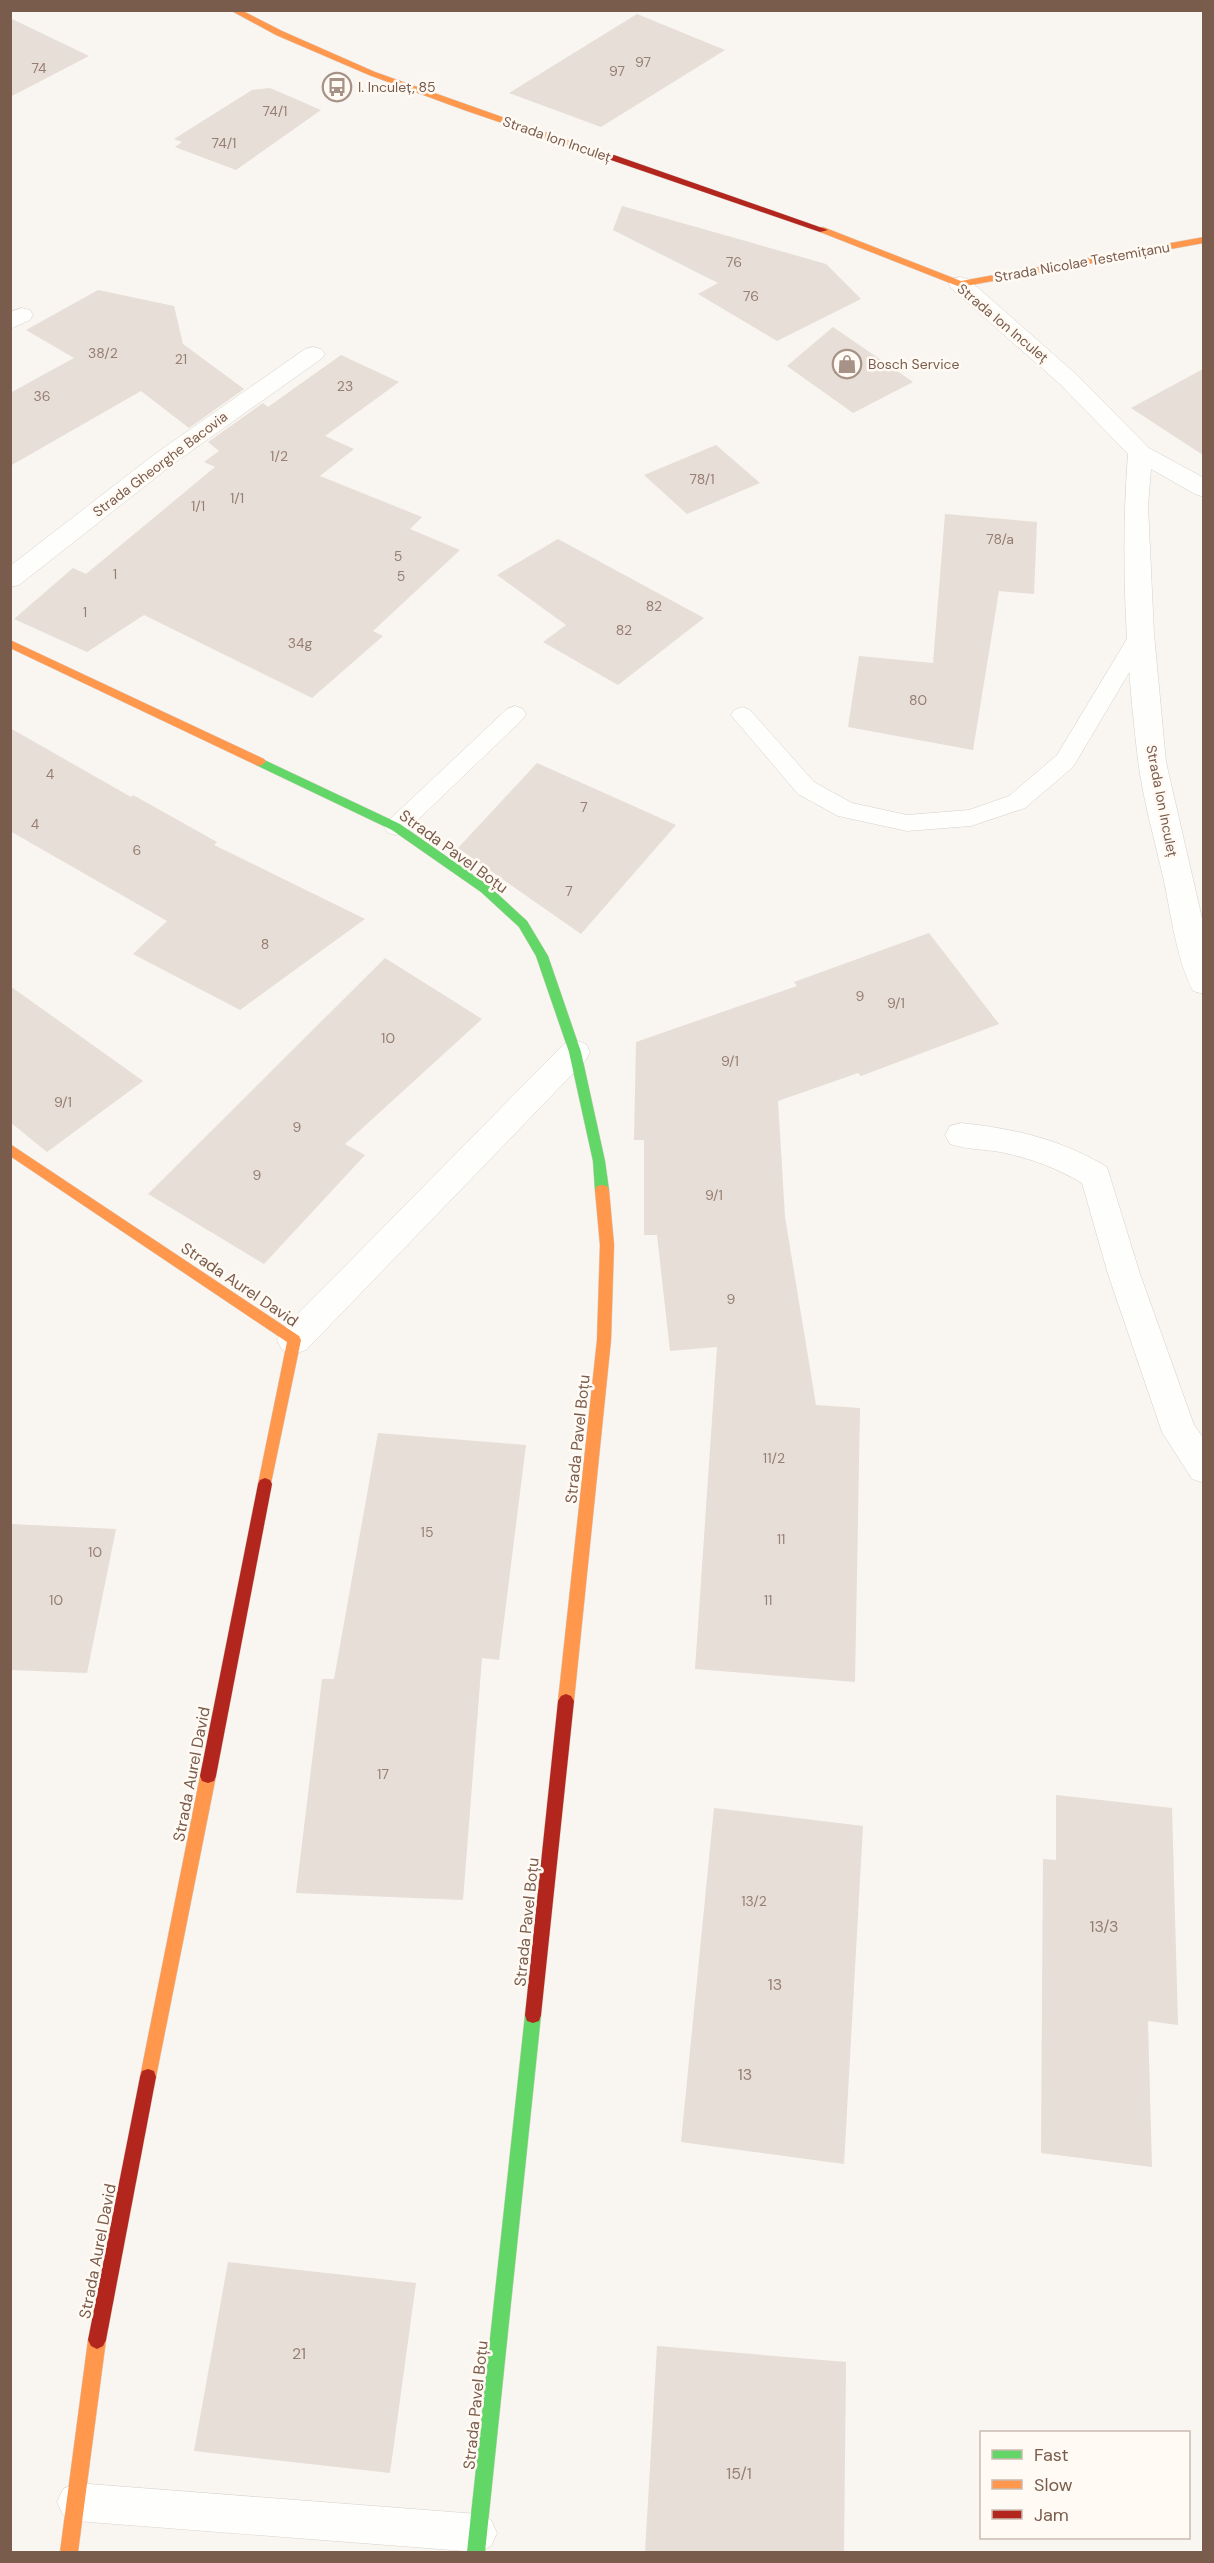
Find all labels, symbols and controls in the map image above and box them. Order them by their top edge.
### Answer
house number: 97 [635,53,651,71]
house number: 74 [31,59,47,77]
house number: 97 [609,62,625,80]
bus stop icon: I. Inculeț, 85 [321,71,353,103]
place label: I. Inculeț, 85 [358,78,436,96]
house number: 74/1 [262,102,288,120]
street label: Strada Ion Inculeț [500,112,614,166]
house number: 74/1 [211,134,237,152]
street label: Strada Nicolae Testemițanu [993,238,1171,286]
house number: 76 [726,253,742,271]
street label: Strada Ion Inculeț [954,280,1052,366]
house number: 76 [743,287,759,305]
house number: 38/2 [88,344,118,362]
shop icon: Bosch Service [831,348,863,380]
house number: 21 [175,350,187,368]
place label: Bosch Service [868,355,960,373]
house number: 23 [337,377,353,395]
house number: 36 [33,387,51,405]
street label: Strada Gheorghe Bacovia [89,407,231,521]
house number: 1/2 [270,447,288,465]
house number: 78/1 [689,470,715,488]
house number: 1/1 [230,489,244,507]
house number: 1/1 [191,497,205,515]
house number: 78/a [986,530,1014,548]
house number: 5 [394,547,402,565]
house number: 1 [113,565,117,583]
house number: 5 [397,567,405,585]
house number: 82 [646,597,662,615]
house number: 1 [83,603,87,621]
house number: 82 [616,621,632,639]
house number: 34g [288,634,312,652]
house number: 80 [909,691,927,709]
street label: Strada Ion Inculeț [1142,744,1182,858]
house number: 4 [46,765,55,783]
house number: 7 [580,798,588,816]
street label: Strada Pavel Boțu [395,805,512,898]
house number: 4 [31,815,40,833]
house number: 6 [133,841,141,859]
house number: 7 [565,882,573,900]
house number: 8 [261,935,269,953]
house number: 9 [856,987,865,1005]
house number: 9/1 [887,994,905,1012]
house number: 10 [381,1029,395,1047]
house number: 9/1 [721,1052,739,1070]
house number: 9/1 [54,1093,72,1111]
house number: 9 [293,1118,302,1136]
house number: 9 [253,1166,262,1184]
house number: 9/1 [705,1186,723,1204]
street label: Strada Aurel David [177,1237,302,1331]
house number: 9 [727,1290,736,1308]
street label: Strada Pavel Boțu [560,1373,595,1505]
house number: 11/2 [763,1449,785,1467]
house number: 15 [421,1523,433,1541]
house number: 11 [777,1530,785,1548]
house number: 10 [88,1543,102,1561]
house number: 10 [49,1591,63,1609]
house number: 11 [764,1591,772,1609]
street label: Strada Aurel David [168,1705,215,1843]
house number: 17 [377,1765,389,1783]
street label: Strada Pavel Boțu [509,1856,544,1988]
house number: 13/2 [741,1892,767,1910]
house number: 13/3 [1090,1916,1118,1937]
house number: 13 [768,1974,782,1995]
house number: 13 [738,2064,752,2085]
street label: Strada Aurel David [74,2182,121,2320]
street label: Strada Pavel Boțu [458,2339,493,2471]
house number: 21 [292,2343,306,2364]
legend [980,2431,1190,2539]
text: Fast [1034,2443,1069,2467]
house number: 15/1 [726,2463,752,2484]
text: Slow [1034,2473,1073,2497]
text: Jam [1034,2503,1069,2527]

